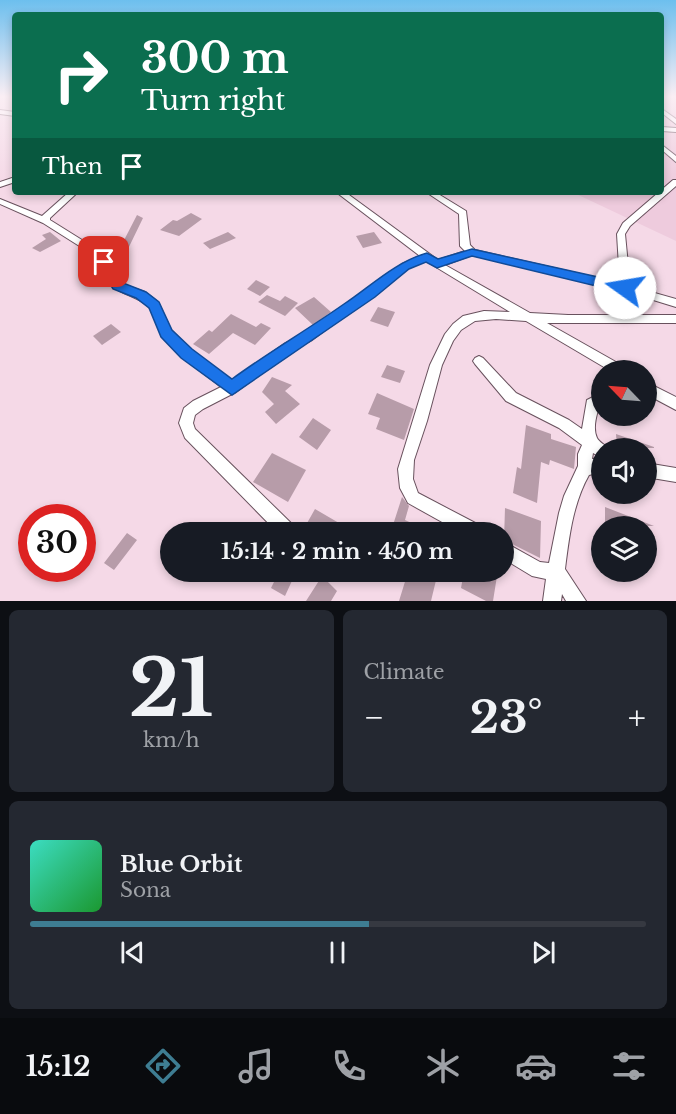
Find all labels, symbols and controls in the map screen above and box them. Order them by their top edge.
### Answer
text: 300 m [141,32,289,84]
icon: right [42,36,120,114]
text: Turn right [141,84,285,117]
icon: arrive [115,150,148,183]
text: Then [42,153,103,180]
pin [78,236,129,287]
icon: arrive [87,245,120,278]
position arrow [593,256,657,320]
north arrow [591,360,657,426]
map controls [591,360,657,582]
button: sound [591,438,657,504]
speed limit sign: 30 [18,504,96,582]
button: layers [591,516,657,582]
text: 15:14 · 2 min · 450 m [221,538,453,565]
text: 21 [129,640,214,737]
text: Climate [364,660,444,684]
text: 23° [470,689,543,745]
text: − [364,697,384,738]
text: + [628,697,646,738]
text: km/h [143,728,200,752]
text: Blue Orbit [120,851,242,878]
text: Sona [120,878,171,902]
icon: previous [116,936,149,969]
icon: pause [321,936,354,969]
icon: next [527,936,560,969]
icon: directions [142,1045,184,1087]
icon: music [235,1045,277,1087]
icon: phone [328,1045,370,1087]
icon: climate [422,1045,464,1087]
icon: car [515,1045,557,1087]
icon: filters [608,1045,650,1087]
text: 15:12 [26,1050,91,1083]

